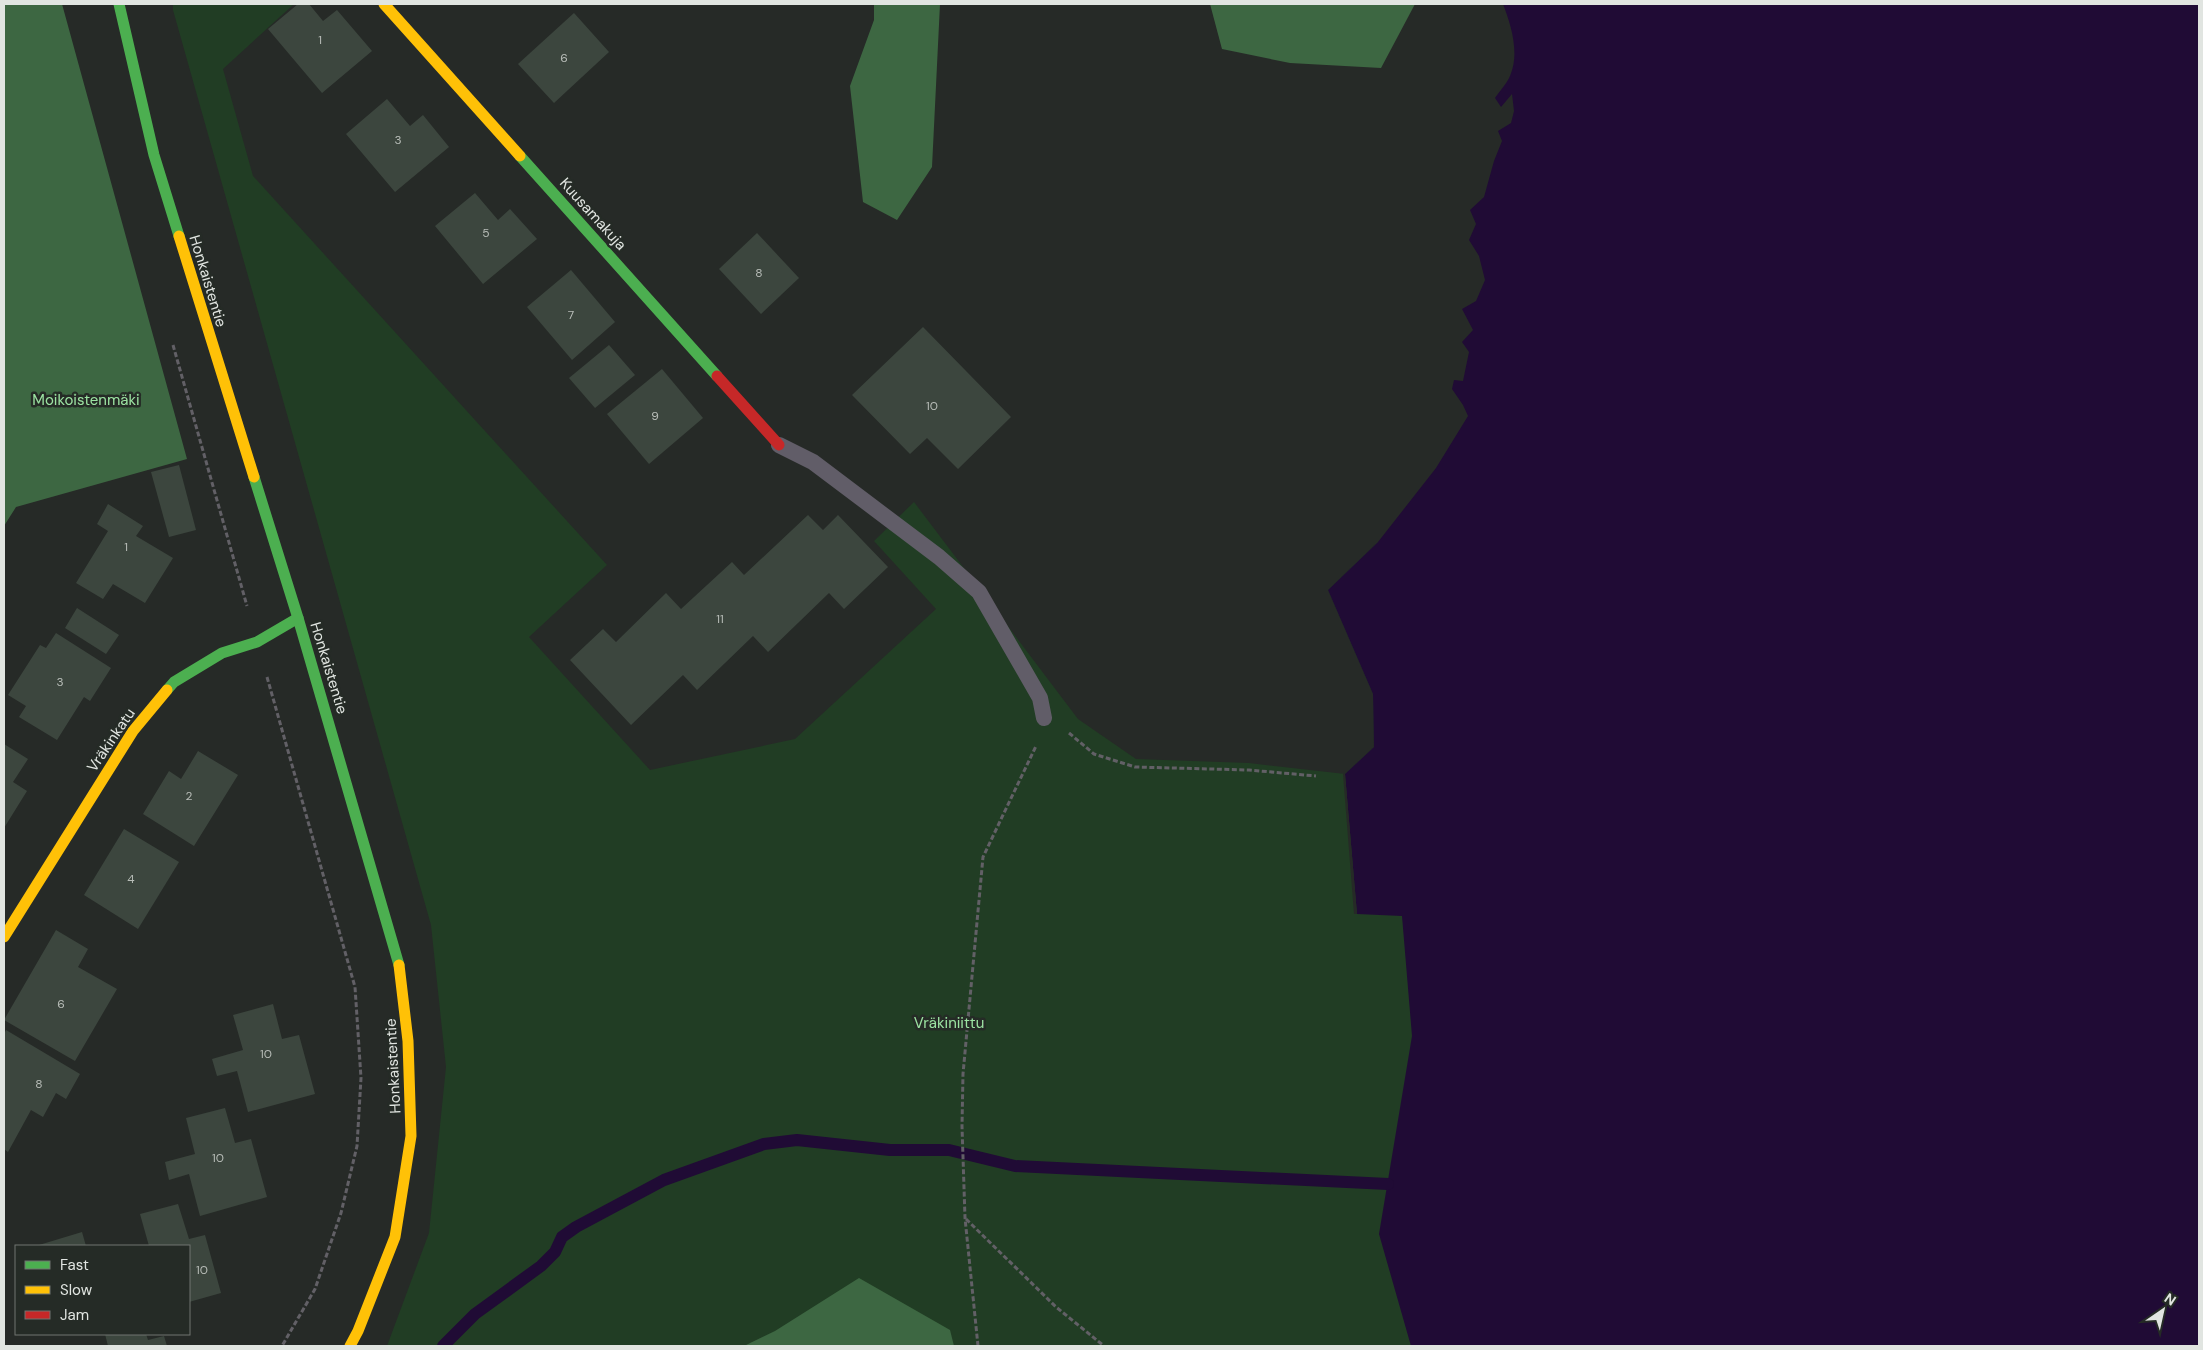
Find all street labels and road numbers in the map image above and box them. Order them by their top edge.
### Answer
street label: Kuusamakuja [555,174,631,254]
street label: Honkaistentie [185,233,231,329]
street label: Honkaistentie [306,620,352,716]
street label: Vräkinkatu [82,704,140,776]
street label: Honkaistentie [381,1018,405,1114]

